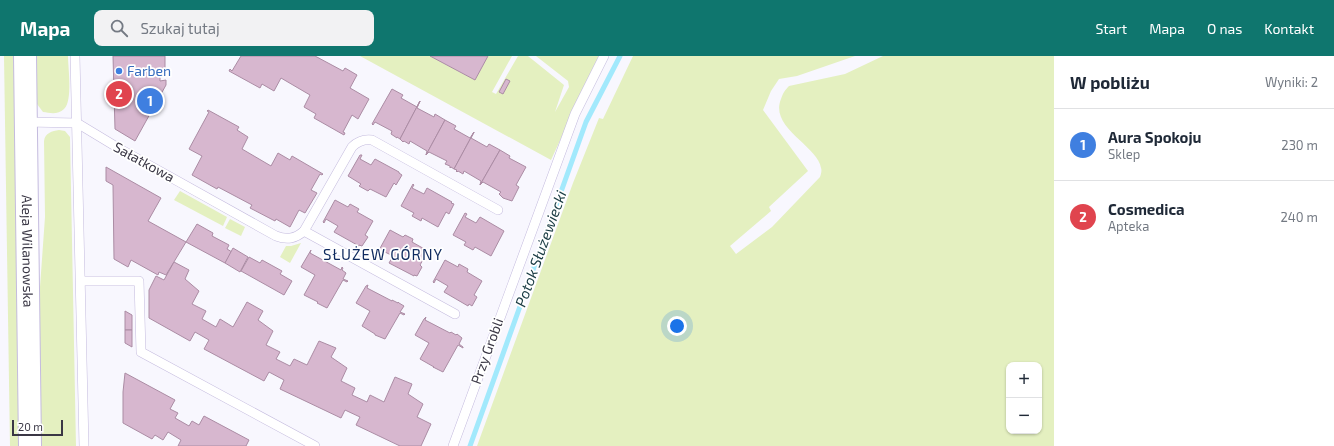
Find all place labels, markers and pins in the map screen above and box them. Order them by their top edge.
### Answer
place label: Farben [127,62,171,79]
marker: Farben [114,66,124,76]
pin: 2 [106,79,132,109]
pin: 1 [137,86,163,116]

